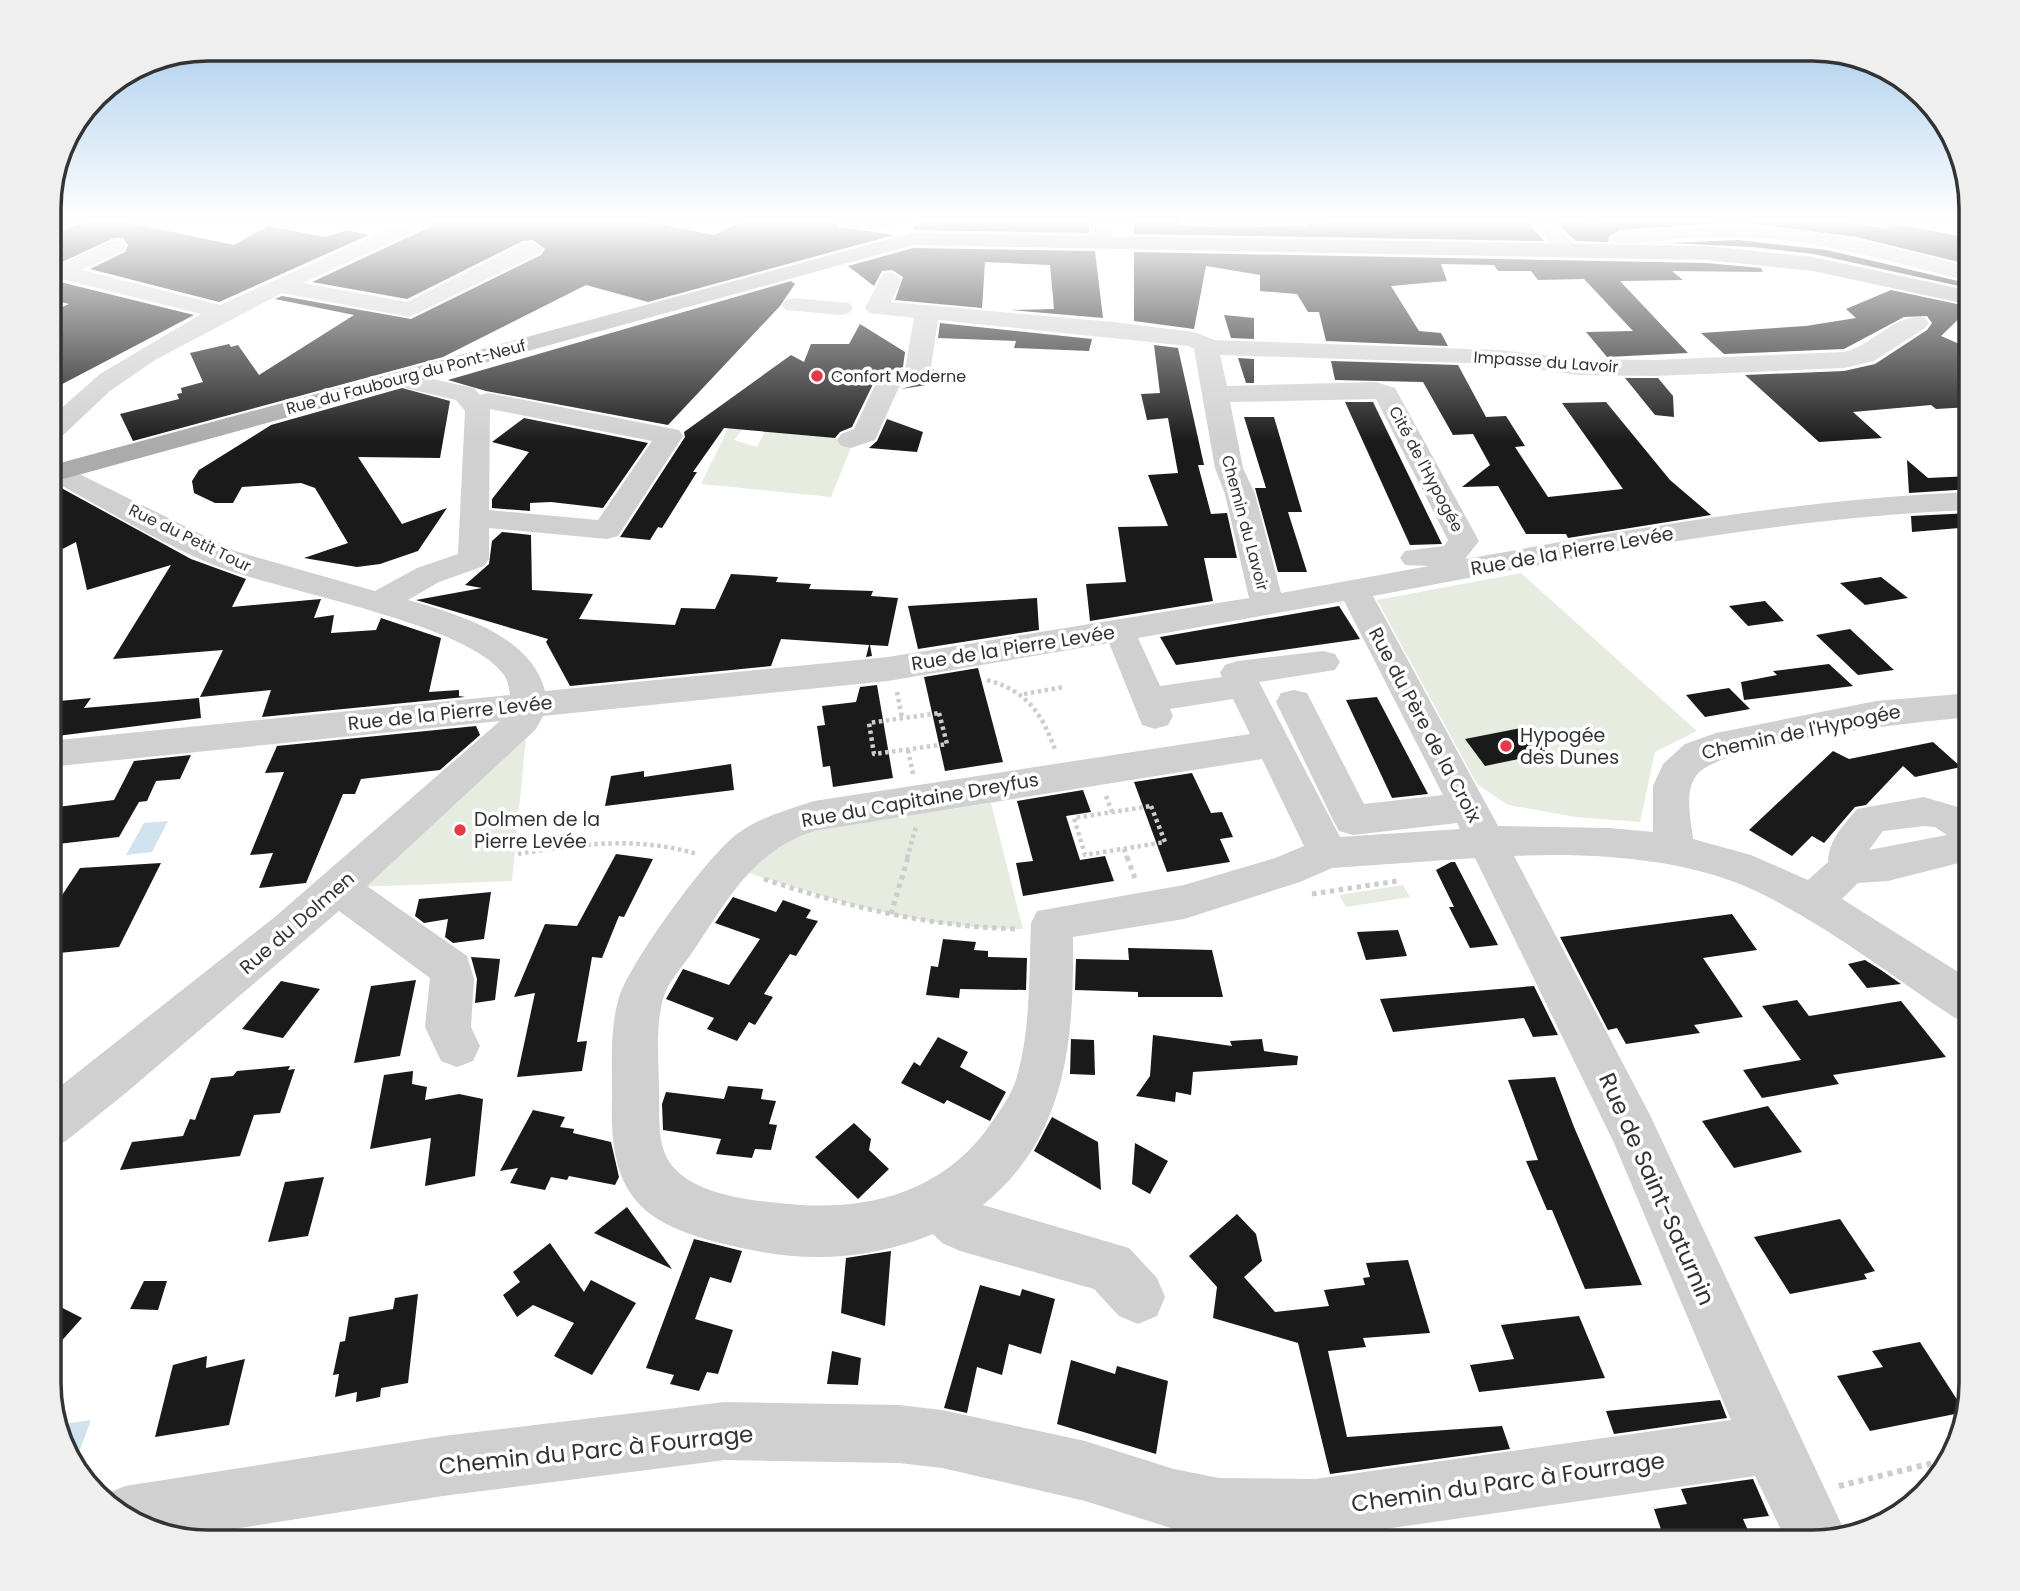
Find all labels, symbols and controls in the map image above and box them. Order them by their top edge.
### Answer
street label: Rue du Faubourg du Pont-Neuf [284,334,528,420]
street label: Impasse du Lavoir [1473,345,1619,379]
place label: Confort Moderne [831,365,966,388]
marker: Confort Moderne [809,368,825,384]
street label: Cité de l'Hypogée [1383,402,1469,536]
street label: Chemin du Lavoir [1216,453,1274,593]
street label: Rue du Petit Tour [125,498,255,578]
street label: Rue de la Pierre Levée [1468,520,1676,582]
street label: Rue de la Pierre Levée [909,619,1117,677]
street label: Rue du Père de la Croix [1362,623,1488,827]
street label: Rue de la Pierre Levée [346,689,554,737]
street label: Chemin de l'Hypogée [1699,698,1903,766]
place label: Hypogée des Dunes [1520,722,1619,771]
marker: Hypogée des Dunes [1498,738,1514,754]
street label: Rue du Capitaine Dreyfus [799,766,1041,834]
place label: Dolmen de la Pierre Levée [474,806,600,855]
marker: Dolmen de la Pierre Levée [452,822,468,838]
street label: Rue du Dolmen [234,865,360,981]
street label: Rue de Saint-Saturnin [1591,1068,1723,1310]
street label: Chemin du Parc à Fourrage [437,1418,755,1482]
street label: Chemin du Parc à Fourrage [1349,1444,1667,1520]

